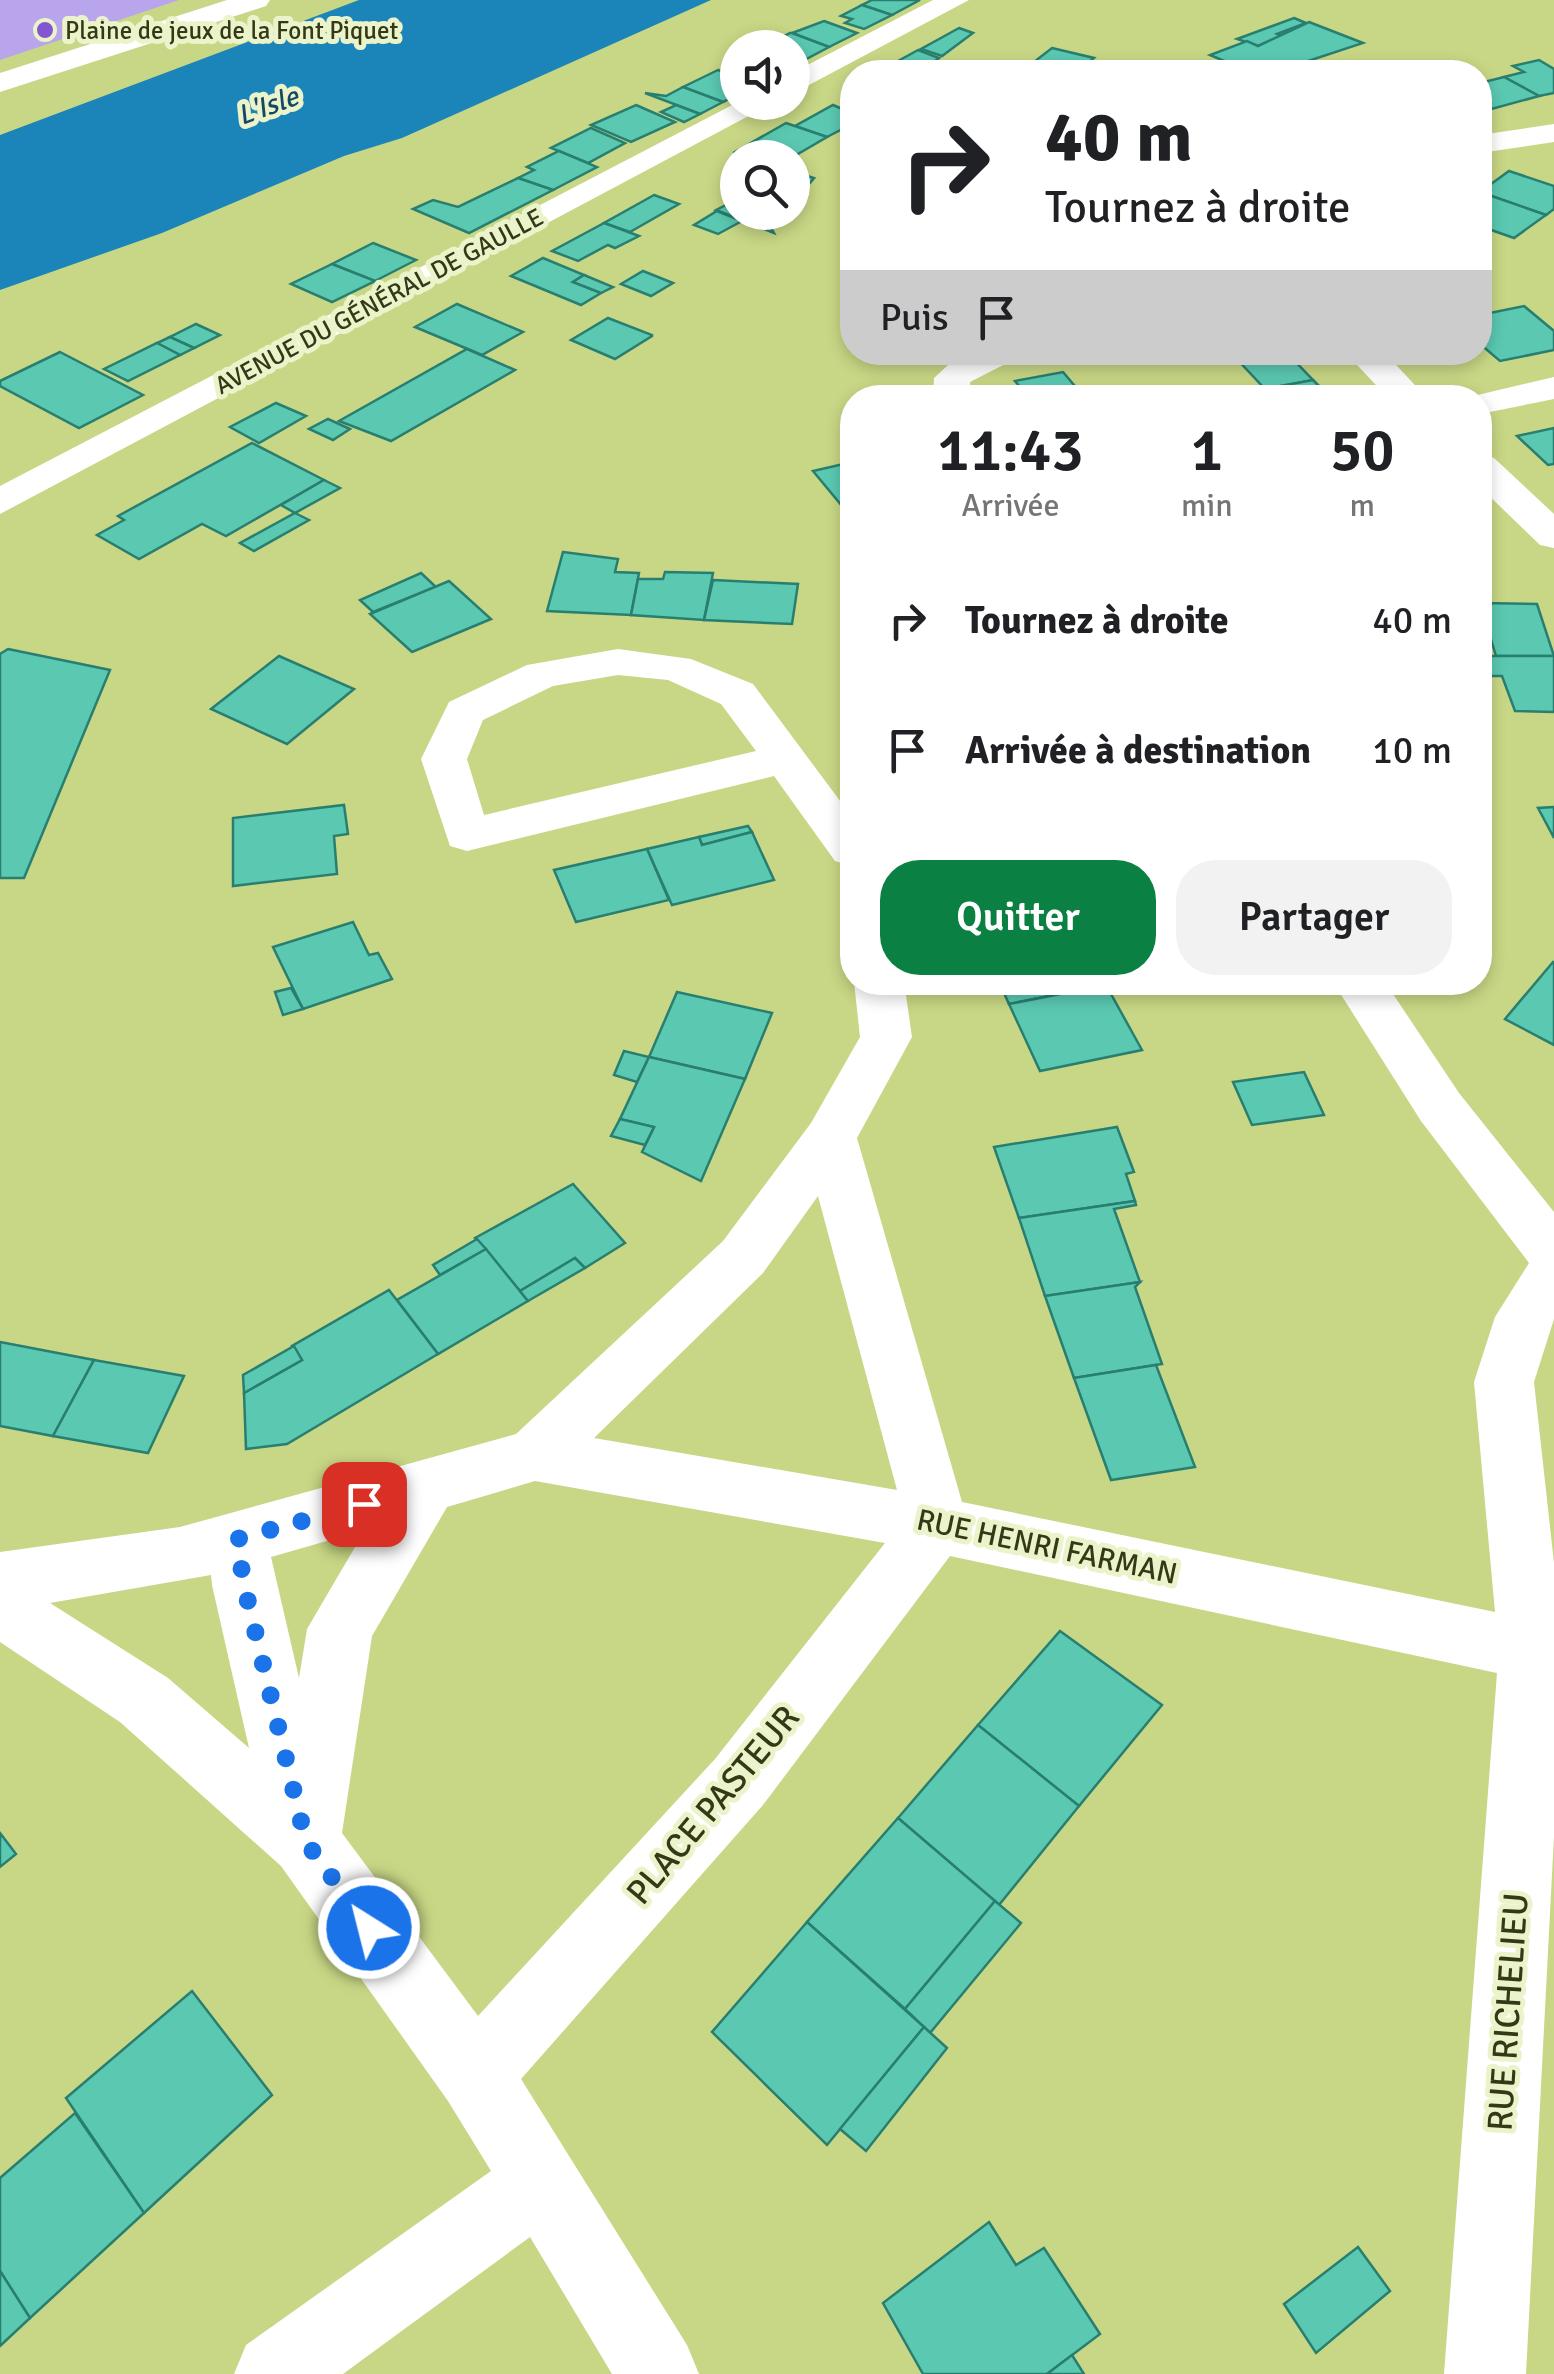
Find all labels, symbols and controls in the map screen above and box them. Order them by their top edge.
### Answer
place label: Plaine de jeux de la Font Piquet [65,15,398,46]
marker: Plaine de jeux de la Font Piquet [34,19,56,41]
map controls [720,30,810,230]
button: sound [720,30,810,120]
water label: L'Isle [233,79,305,133]
text: 40 m [1045,94,1193,180]
icon: right [880,100,1010,230]
button: search [720,140,810,230]
text: Tournez à droite [1045,180,1351,235]
street label: AVENUE DU GÉNÉRAL DE GAULLE [209,201,549,401]
icon: arrive [969,290,1024,345]
text: Puis [880,294,949,341]
text: 11:43 [937,414,1084,488]
text: 1 [1191,414,1223,488]
text: 50 [1330,414,1395,488]
text: Arrivée [961,486,1060,525]
text: min [1181,486,1233,525]
text: m [1350,486,1375,525]
icon: right [880,593,935,648]
text: Tournez à droite [965,597,1229,644]
text: 40 m [1372,597,1452,644]
icon: arrive [880,723,935,778]
text: Arrivée à destination [965,727,1311,774]
text: 10 m [1372,727,1452,774]
button: Quitter [880,860,1156,975]
button: Partager [1176,860,1452,975]
pin [322,1462,407,1547]
icon: arrive [337,1477,392,1532]
street label: RUE HENRI FARMAN [913,1501,1181,1593]
street label: PLACE PASTEUR [617,1697,809,1913]
position arrow [317,1876,421,1980]
street label: RUE RICHELIEU [1478,1891,1538,2133]

